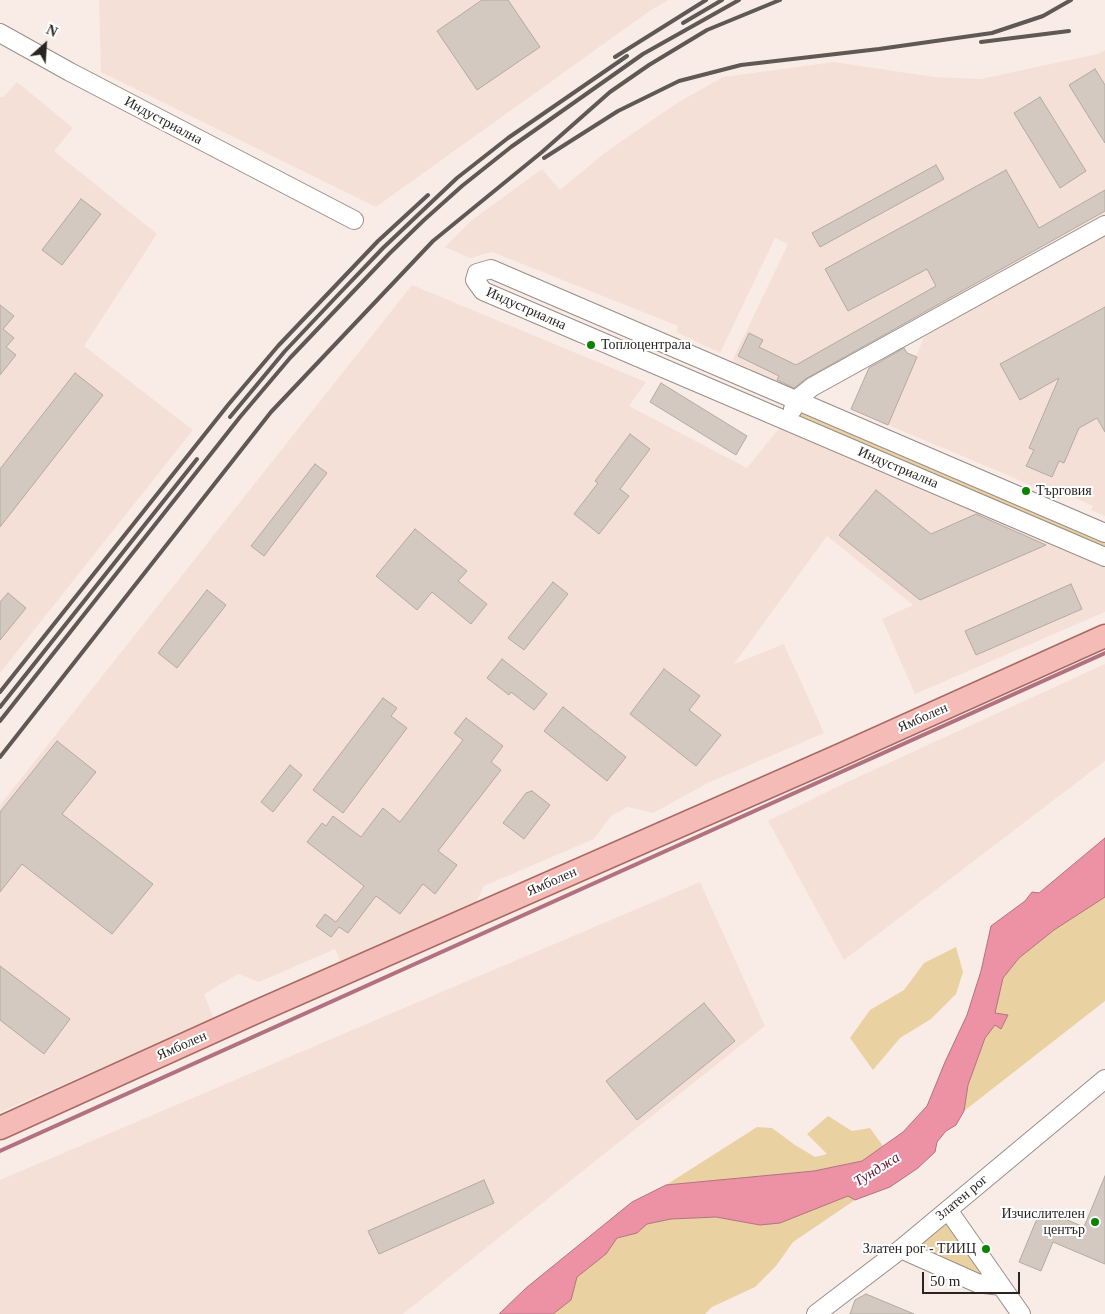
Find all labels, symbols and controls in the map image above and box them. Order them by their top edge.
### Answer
north arrow [20,20,70,70]
text: N [44,22,60,40]
street label: Индустриална [121,93,205,149]
street label: Индустриална [483,284,569,334]
place label: Топлоцентрала [601,337,691,353]
marker: Топлоцентрала [585,339,597,351]
street label: Индустриална [855,444,941,492]
place label: Търговия [1036,483,1092,499]
marker: Търговия [1020,485,1032,497]
street label: Ямболен [895,700,951,736]
street label: Ямболен [524,864,580,900]
street label: Ямболен [154,1028,210,1064]
water label: Тунджа [851,1149,903,1191]
street label: Златен рог [933,1171,991,1225]
place label: Изчислителен център [1001,1206,1085,1238]
marker: Изчислителен център [1089,1216,1101,1228]
place label: Златен рог - ТИИЦ [863,1241,976,1257]
marker: Златен рог - ТИИЦ [980,1243,992,1255]
scale bar [925,1262,1022,1294]
text: 50 m [930,1273,960,1289]

